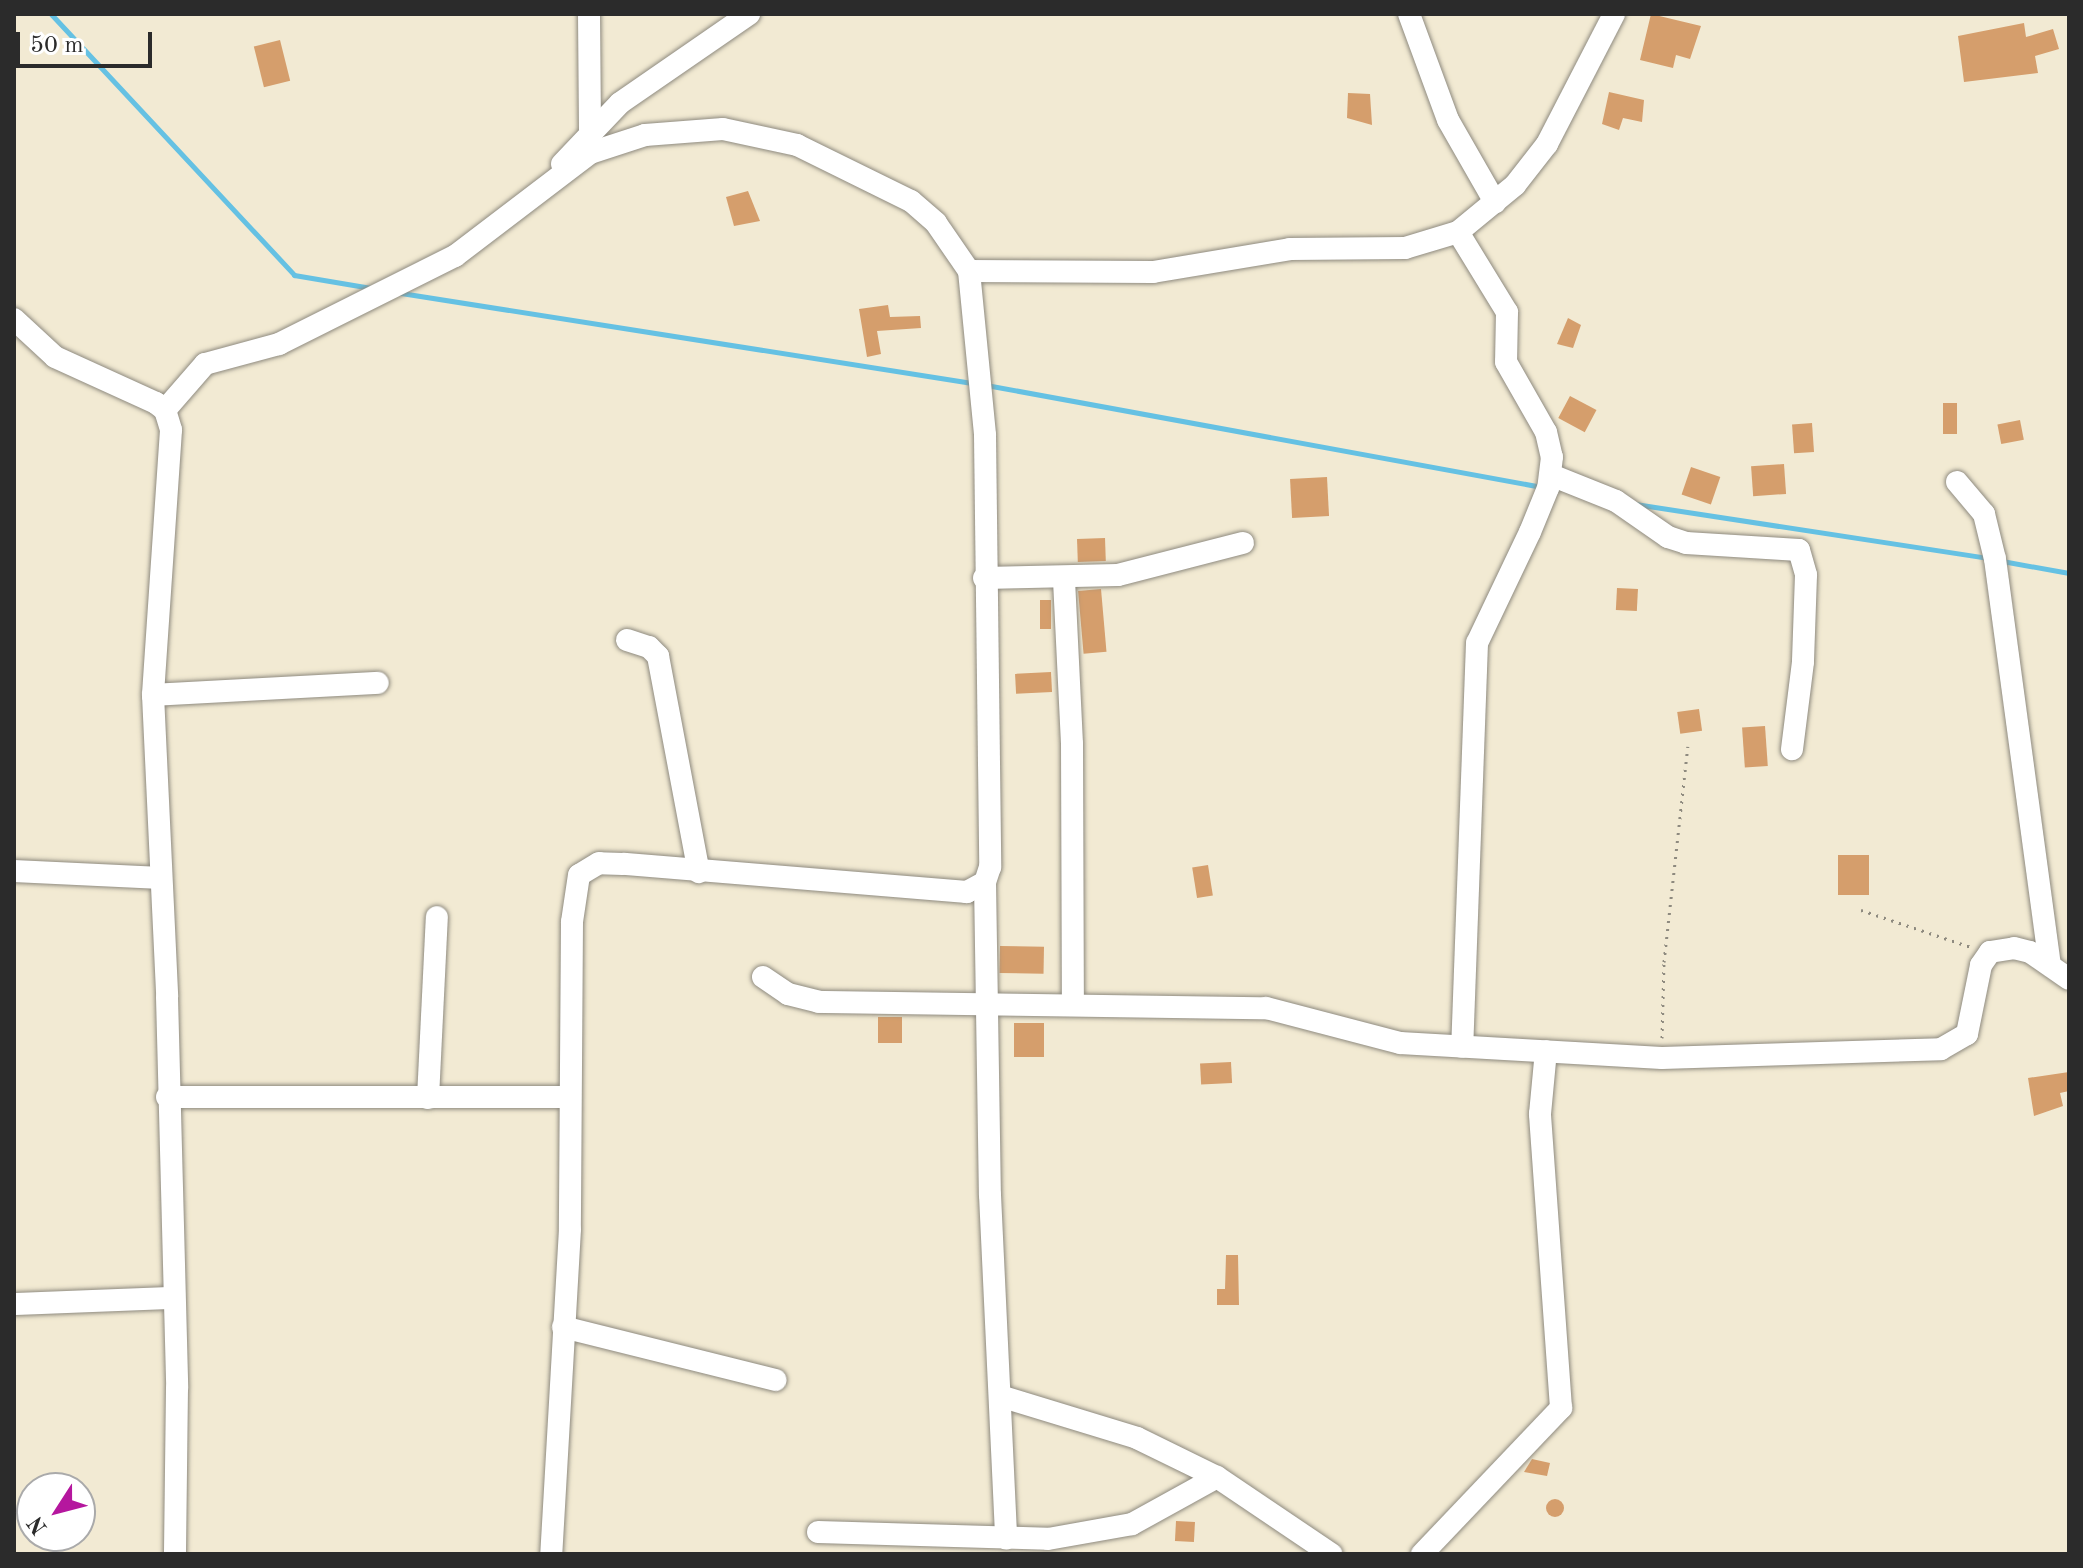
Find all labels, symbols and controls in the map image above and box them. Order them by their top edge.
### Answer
scale bar [20,16,156,66]
text: 50 m [30,34,84,58]
north arrow [16,1472,96,1552]
text: N [24,1512,52,1538]

